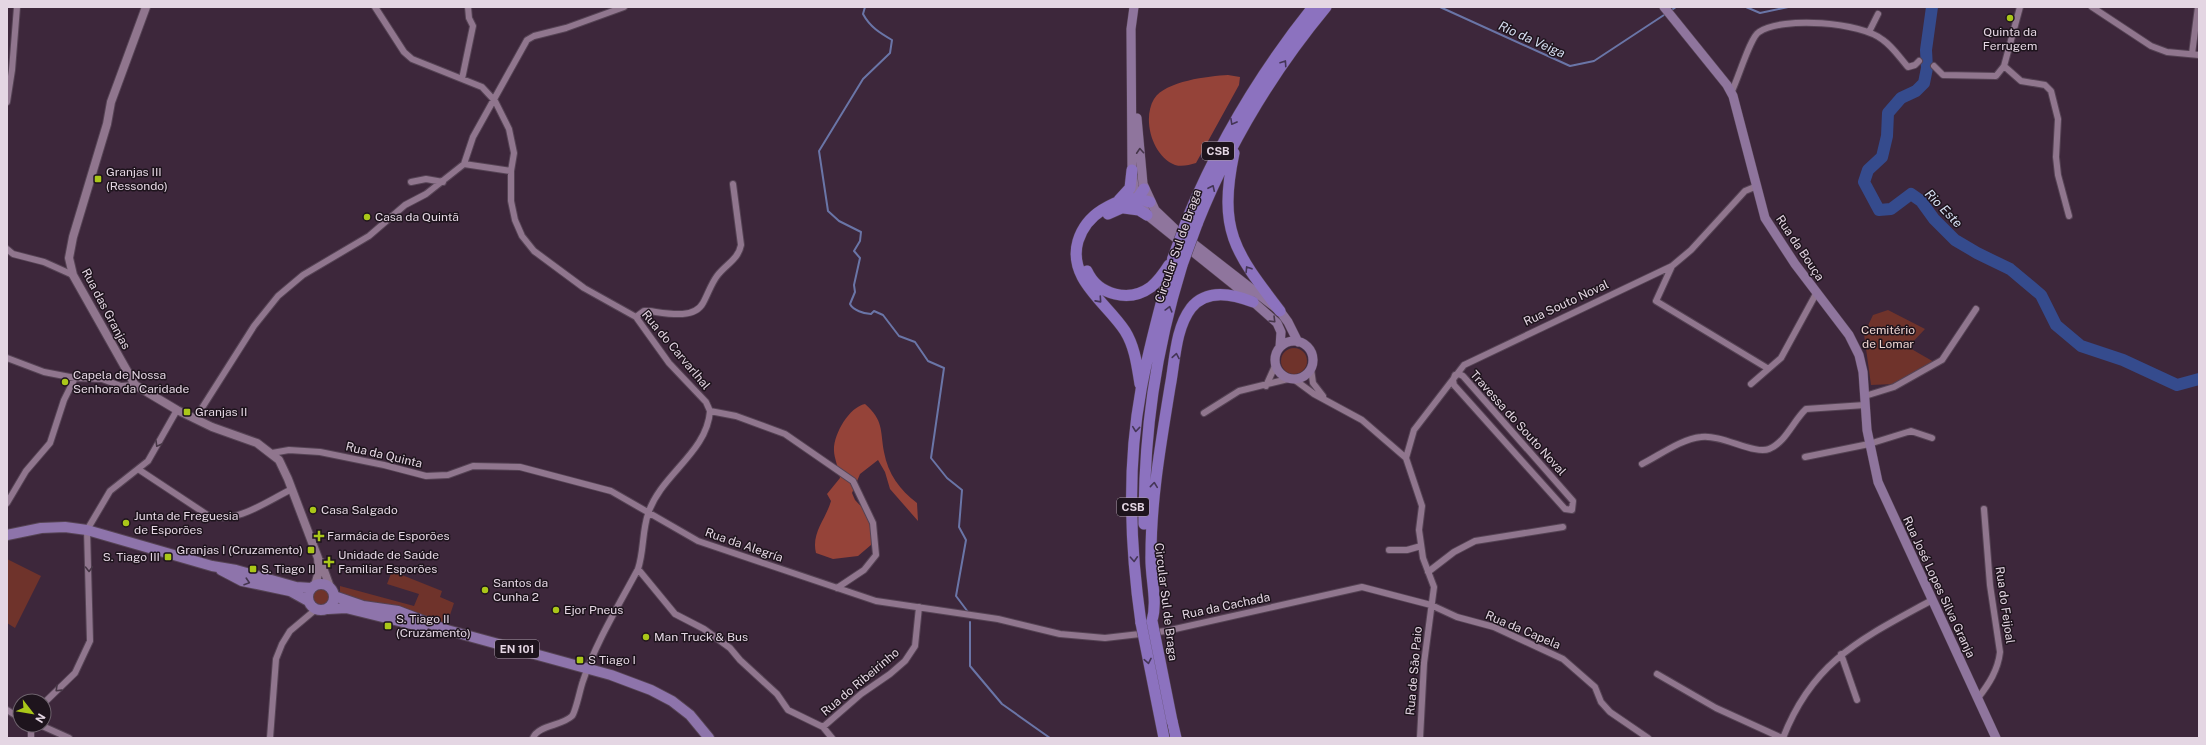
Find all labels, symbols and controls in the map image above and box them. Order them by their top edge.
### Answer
marker: Quinta da Ferrugem [2005,13,2015,23]
water label: Rio da Veiga [1496,18,1567,61]
place label: Quinta da Ferrugem [1983,25,2037,53]
one-way arrow [1279,60,1287,67]
one-way arrow [1230,118,1238,126]
road number: CSB [1202,142,1234,160]
one-way arrow [1135,148,1144,154]
place label: Granjas III (Ressondo) [106,165,168,193]
marker: Granjas III (Ressondo) [93,174,103,184]
one-way arrow [1207,184,1215,192]
water label: Rio Este [1922,186,1965,231]
street label: Circular Sul de Braga [1152,188,1204,304]
place label: Casa da Quintã [375,210,459,224]
marker: Casa da Quintã [362,212,372,222]
street label: Rua da Bouça [1773,213,1827,283]
street label: Rua das Granjas [79,266,133,352]
one-way arrow [1245,266,1253,273]
street label: Rua Souto Noval [1521,277,1611,329]
one-way arrow [1094,295,1102,303]
one-way arrow [1164,306,1173,313]
street label: Rua do Carvarlhal [639,308,713,393]
one-way arrow [1269,315,1276,323]
park label: Cemitério de Lomar [1861,323,1915,351]
one-way arrow [1171,353,1179,360]
place label: Capela de Nossa Senhora da Caridade [73,368,189,396]
street label: Travessa do Souto Noval [1467,368,1569,479]
marker: Capela de Nossa Senhora da Caridade [60,377,70,387]
place label: Granjas II [195,405,247,419]
marker: Granjas II [182,407,192,417]
one-way arrow [1132,426,1141,432]
street label: Rua da Quinta [344,439,424,471]
one-way arrow [155,440,162,447]
one-way arrow [1150,482,1159,488]
road number: CSB [1117,498,1149,516]
place label: Casa Salgado [321,503,398,517]
marker: Casa Salgado [308,505,318,515]
place label: Junta de Freguesia de Esporões [134,509,238,537]
street label: Rua José Lopes Silva Granja [1900,514,1978,660]
marker: Junta de Freguesia de Esporões [121,518,131,528]
street label: Rua da Alegría [703,525,785,565]
place label: Farmácia de Esporões [327,529,449,543]
marker: Farmácia de Esporões [314,531,324,541]
street label: Circular Sul de Braga [1152,542,1180,662]
place label: Granjas I (Cruzamento) [176,543,303,557]
marker: Granjas I (Cruzamento) [306,545,316,555]
place label: Unidade de Saúde Familiar Esporões [338,548,439,576]
place label: S. Tiago III [103,550,160,564]
marker: S. Tiago III [163,552,173,562]
marker: Unidade de Saúde Familiar Esporões [323,556,335,568]
one-way arrow [1130,556,1138,562]
place label: S. Tiago II [261,562,315,576]
marker: S. Tiago II [248,564,258,574]
street label: Rua do Feijoal [1993,565,2017,645]
one-way arrow [85,566,93,572]
place label: Santos da Cunha 2 [493,576,548,604]
one-way arrow [243,577,250,586]
marker: Santos da Cunha 2 [480,585,490,595]
street label: Rua da Cachada [1181,590,1271,622]
place label: Ejor Pneus [564,603,623,617]
marker: Ejor Pneus [551,605,561,615]
street label: Rua da Capela [1483,608,1563,652]
place label: S. Tiago II (Cruzamento) [396,612,471,640]
marker: S. Tiago II (Cruzamento) [383,621,393,631]
street label: Rua de São Paio [1403,626,1425,716]
place label: Man Truck & Bus [654,630,748,644]
marker: Man Truck & Bus [641,632,651,642]
road number: EN 101 [495,640,539,658]
street label: Rua do Ribeirinho [818,645,902,719]
place label: S Tiago I [588,653,636,667]
marker: S Tiago I [575,655,585,665]
one-way arrow [1144,658,1152,664]
one-way arrow [55,684,63,692]
north arrow [12,693,52,733]
text: N [33,711,48,725]

